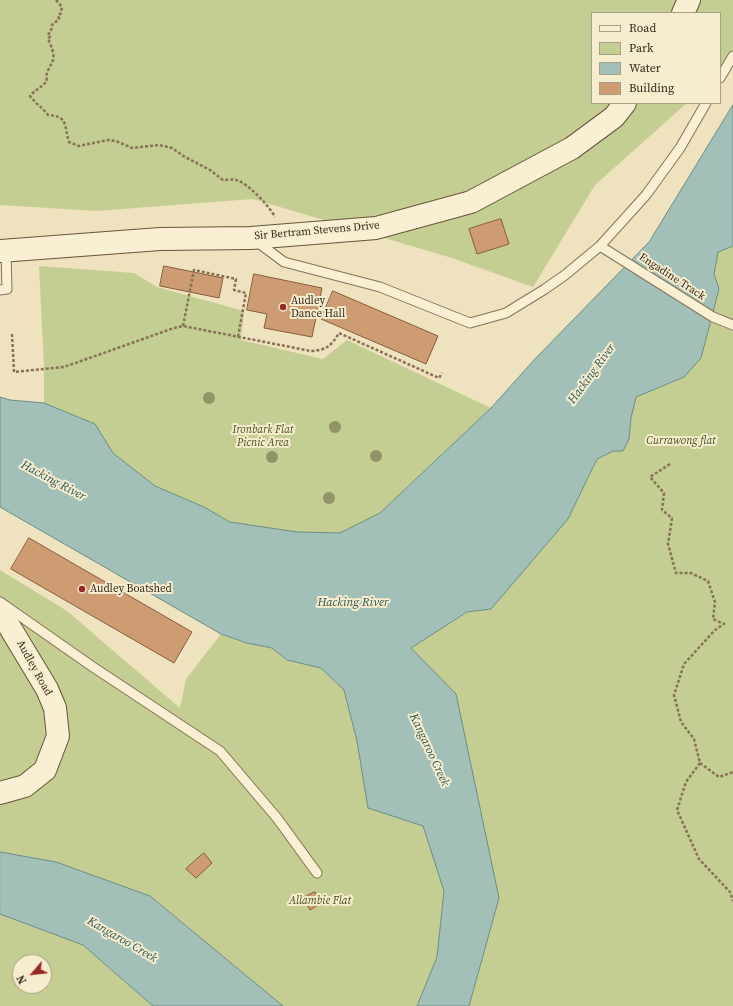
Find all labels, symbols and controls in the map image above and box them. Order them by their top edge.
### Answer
legend [591,12,721,104]
text: Road [629,20,656,36]
text: Park [629,40,654,56]
text: Water [629,60,661,76]
text: Building [629,80,674,96]
street label: Sir Bertram Stevens Drive [254,219,380,243]
street label: Engadine Track [636,251,708,303]
place label: Audley Dance Hall [291,294,345,320]
marker: Audley Dance Hall [278,302,288,312]
water label: Hacking River [565,341,619,407]
park label: Ironbark Flat Picnic Area [233,423,293,449]
park label: Currawong flat [646,434,716,448]
water label: Hacking River [18,458,88,504]
place label: Audley Boatshed [90,582,172,596]
marker: Audley Boatshed [77,584,87,594]
water label: Hacking River [317,596,389,610]
street label: Audley Road [13,638,55,698]
water label: Kangaroo Creek [406,711,452,789]
park label: Allambie Flat [289,894,351,908]
water label: Kangaroo Creek [84,914,160,966]
north arrow [12,954,52,994]
text: N [13,972,30,986]

